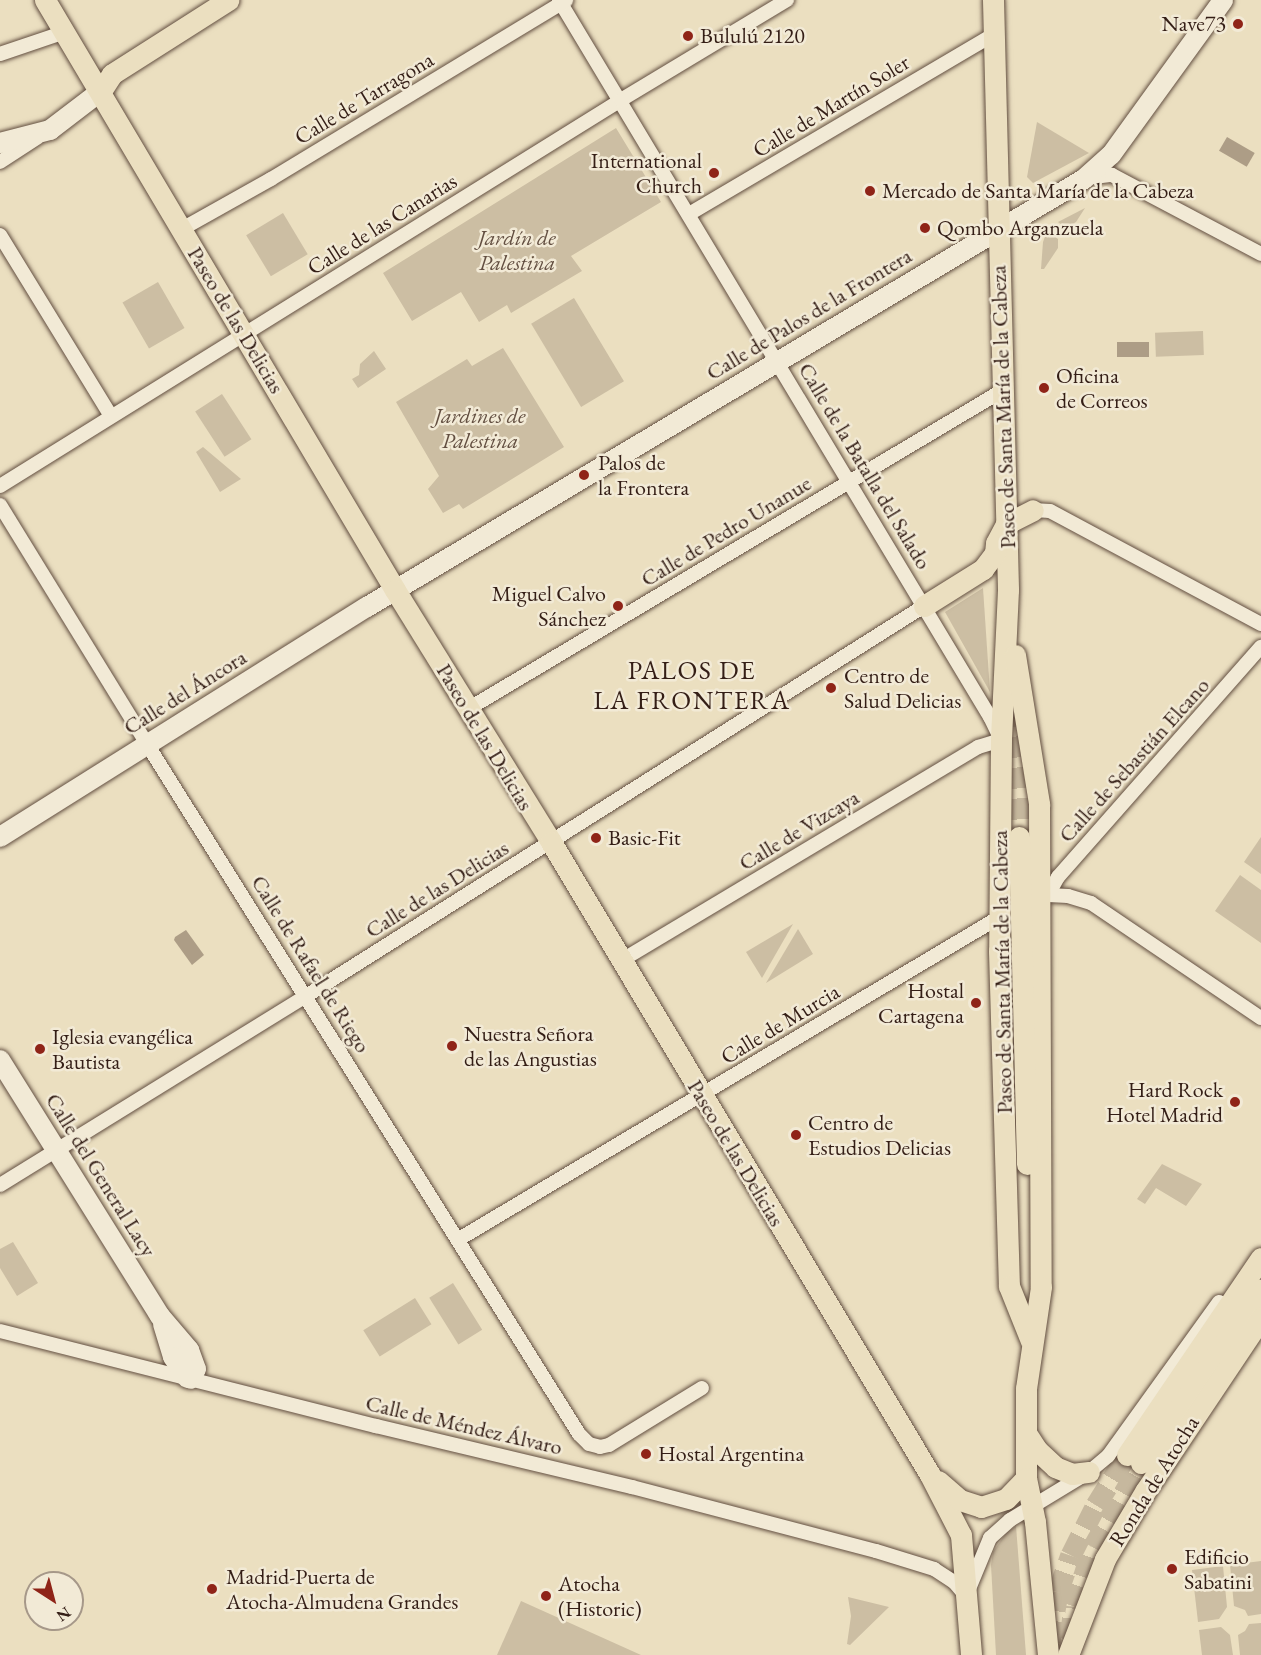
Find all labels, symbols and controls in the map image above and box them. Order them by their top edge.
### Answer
place label: Nave73 [1161,11,1226,37]
marker: Nave73 [1231,17,1245,31]
place label: Bululú 2120 [700,23,805,49]
marker: Bululú 2120 [681,29,695,43]
street label: Calle de Tarragona [290,46,438,150]
street label: Calle de Martín Soler [748,49,914,163]
place label: International Church [591,147,702,198]
marker: International Church [707,166,721,180]
street label: Calle de las Canarias [302,167,462,281]
place label: Mercado de Santa María de la Cabeza [882,178,1194,204]
marker: Mercado de Santa María de la Cabeza [863,184,877,198]
place label: Qombo Arganzuela [937,215,1103,241]
marker: Qombo Arganzuela [918,221,932,235]
park label: Jardín de Palestina [478,224,556,276]
street label: Paseo de las Delicias [182,242,290,398]
street label: Calle de Palos de la Frontera [702,242,916,386]
street label: Paseo de Santa María de la Cabeza [985,265,1021,549]
street label: Calle de la Batalla del Salado [793,358,937,574]
place label: Oficina de Correos [1056,362,1148,414]
marker: Oficina de Correos [1037,381,1051,395]
park label: Jardines de Palestina [434,402,526,454]
place label: Palos de la Frontera [598,449,689,500]
marker: Palos de la Frontera [575,466,593,484]
street label: Calle de Pedro Unanue [636,470,816,592]
place label: Miguel Calvo Sánchez [492,580,606,632]
marker: Miguel Calvo Sánchez [611,599,625,613]
street label: Calle del Áncora [119,644,251,740]
district label: PALOS DE LA FRONTERA [594,655,790,716]
street label: Paseo de las Delicias [431,659,539,815]
place label: Centro de Salud Delicias [844,662,961,714]
street label: Calle de Sebastián Elcano [1053,672,1215,848]
marker: Centro de Salud Delicias [822,679,840,697]
street label: Calle de Vizcaya [734,784,864,876]
place label: Basic-Fit [608,825,681,851]
street label: Paseo de Santa María de la Cabeza [986,830,1018,1114]
marker: Basic-Fit [589,831,603,845]
street label: Calle de las Delicias [361,834,513,944]
street label: Calle de Rafael de Riego [246,870,376,1058]
place label: Hostal Cartagena [878,977,964,1028]
street label: Calle de Murcia [716,978,844,1070]
marker: Hostal Cartagena [969,996,983,1010]
place label: Nuestra Señora de las Angustias [464,1020,597,1072]
place label: Iglesia evangélica Bautista [52,1023,193,1074]
marker: Nuestra Señora de las Angustias [445,1039,459,1053]
marker: Iglesia evangélica Bautista [33,1042,47,1056]
street label: Paseo de las Delicias [682,1075,790,1231]
place label: Hard Rock Hotel Madrid [1106,1076,1223,1128]
street label: Calle del General Lacy [40,1088,162,1262]
marker: Hard Rock Hotel Madrid [1228,1095,1242,1109]
place label: Centro de Estudios Delicias [808,1109,951,1160]
marker: Centro de Estudios Delicias [789,1128,803,1142]
street label: Calle de Méndez Álvaro [363,1390,565,1460]
street label: Ronda de Atocha [1103,1411,1205,1551]
place label: Hostal Argentina [658,1441,804,1467]
marker: Hostal Argentina [639,1447,653,1461]
place label: Edificio Sabatini [1184,1543,1252,1594]
marker: Edificio Sabatini [1165,1562,1179,1576]
place label: Madrid-Puerta de Atocha-Almudena Grandes [226,1563,458,1615]
place label: Atocha (Historic) [558,1570,642,1622]
north arrow [24,1571,84,1631]
marker: Madrid-Puerta de Atocha-Almudena Grandes [203,1580,221,1598]
marker: Atocha (Historic) [539,1589,553,1603]
text: N [52,1602,75,1627]

